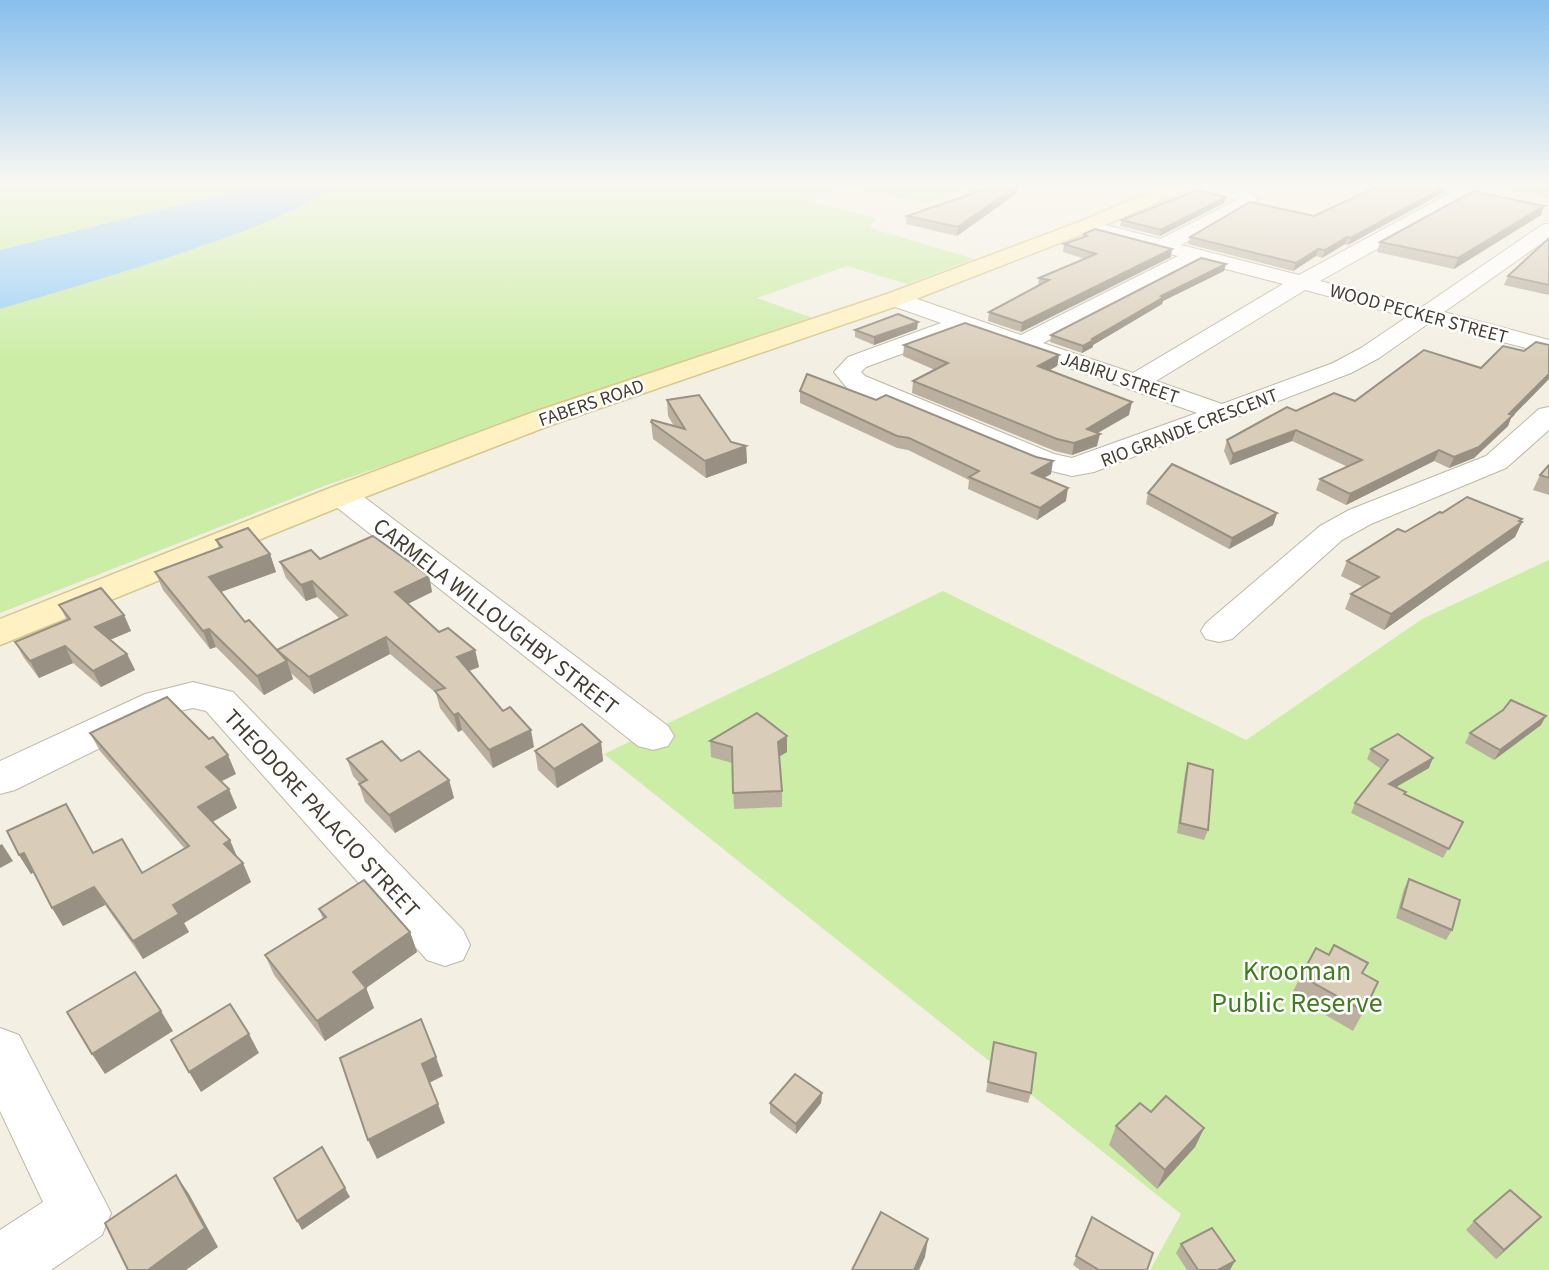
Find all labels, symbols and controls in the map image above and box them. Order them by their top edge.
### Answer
street label: WOOD PECKER STREET [1326,278,1511,351]
street label: JABIRU STREET [1057,346,1182,411]
street label: FABERS ROAD [535,373,648,434]
street label: RIO GRANDE CRESCENT [1097,382,1282,475]
street label: CARMELA WILLOUGHBY STREET [366,510,625,723]
street label: THEODORE PALACIO STREET [216,702,427,925]
park label: Krooman Public Reserve [1211,951,1383,1023]

